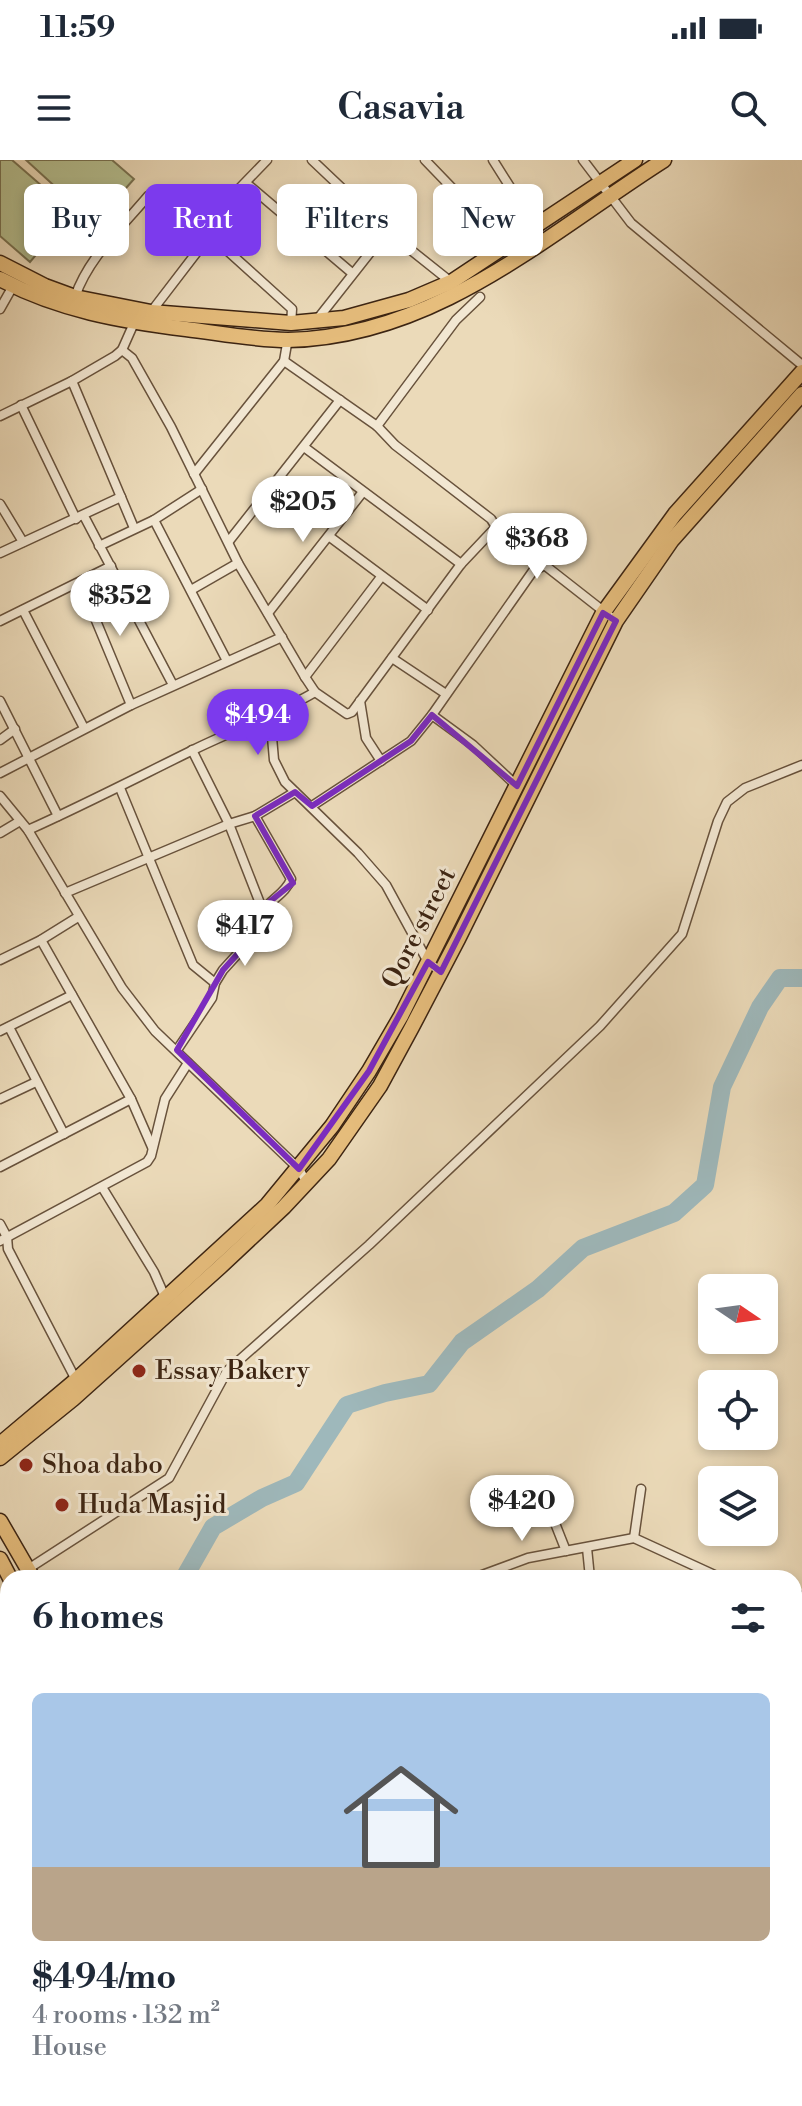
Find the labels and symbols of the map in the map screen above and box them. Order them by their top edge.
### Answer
pin: $205 [256,476,350,544]
pin: $368 [490,513,584,581]
pin: $352 [73,570,167,638]
pin: $494 [211,689,305,757]
street label: Qore street [375,862,463,994]
pin: $417 [198,900,292,968]
north arrow [698,1274,778,1354]
place label: Essay Bakery [155,1355,310,1387]
marker: Essay Bakery [130,1362,148,1380]
place label: Shoa dabo [42,1449,163,1481]
marker: Shoa dabo [17,1456,35,1474]
pin: $420 [475,1475,569,1543]
place label: Huda Masjid [78,1489,227,1521]
marker: Huda Masjid [53,1496,71,1514]

